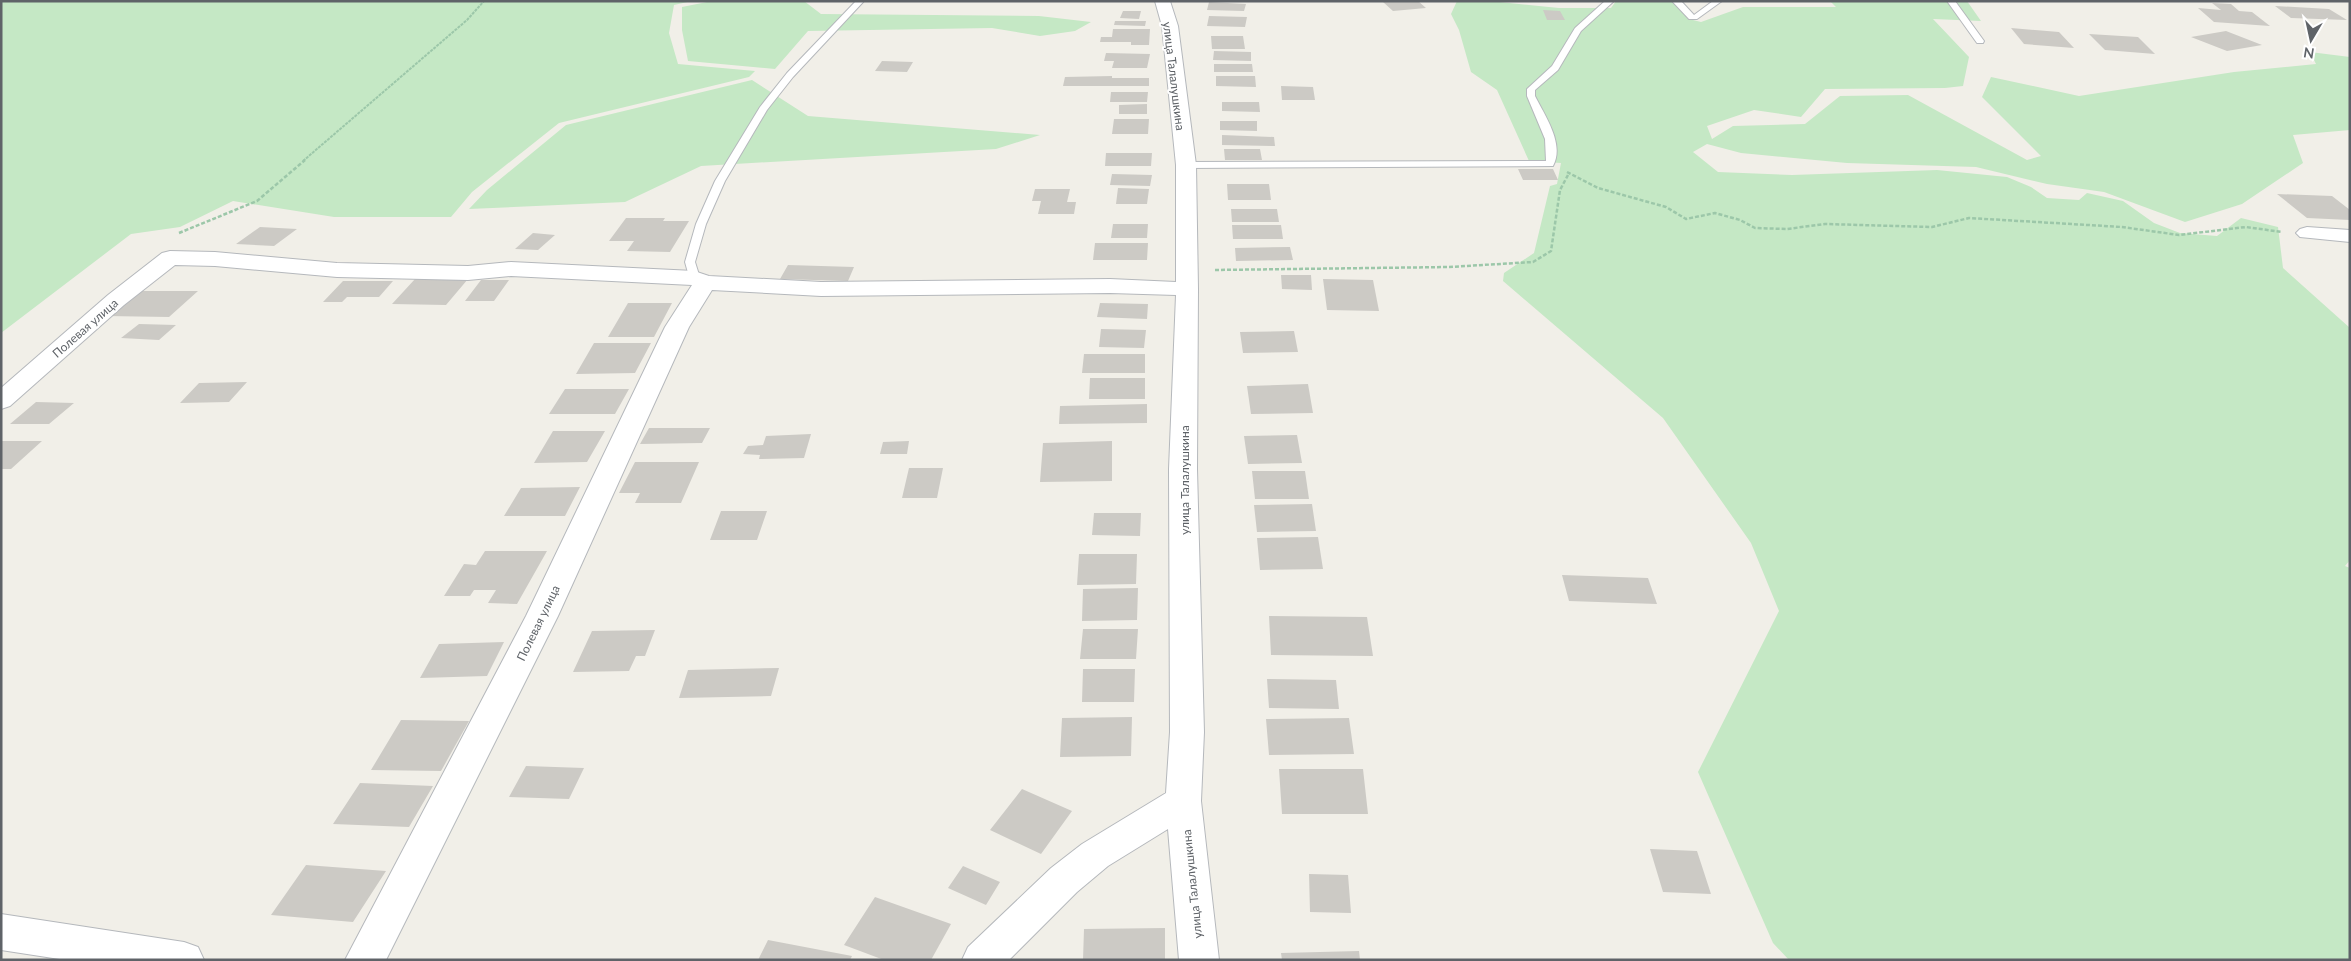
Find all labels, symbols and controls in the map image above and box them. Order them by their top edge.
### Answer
north arrow [2286,15,2336,65]
street label: улица Талалушкина [1160,21,1188,131]
text: N [2302,44,2316,63]
street label: Полевая улица [49,295,121,361]
street label: улица Талалушкина [1177,425,1192,535]
street label: Полевая улица [513,583,563,663]
street label: улица Талалушкина [1179,829,1205,939]

